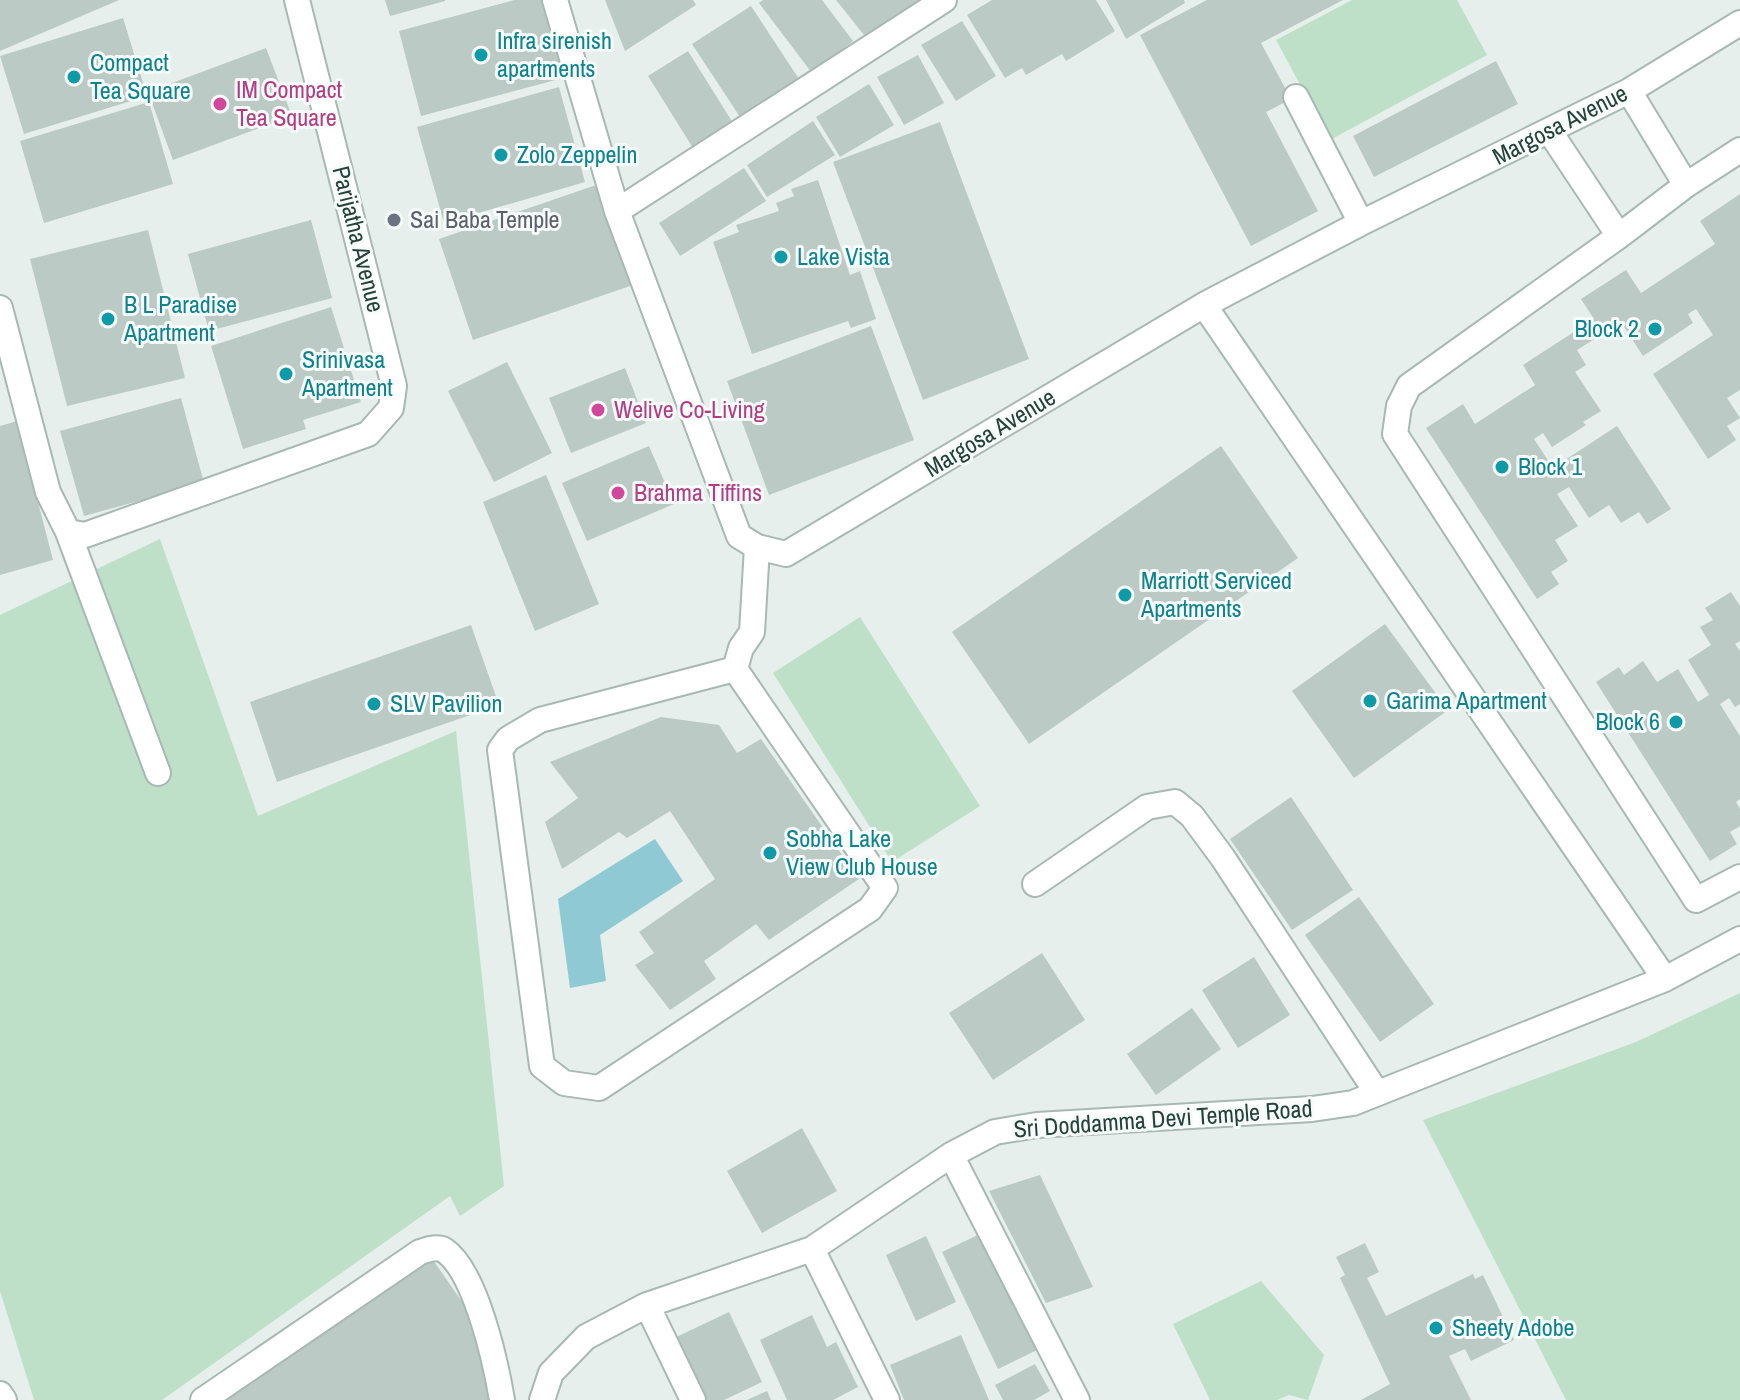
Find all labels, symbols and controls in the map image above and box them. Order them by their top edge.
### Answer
place label: Infra sirenish apartments [497,24,612,84]
place label: Compact Tea Square [90,46,191,106]
marker: Infra sirenish apartments [472,46,490,64]
marker: Compact Tea Square [65,68,83,86]
place label: IM Compact Tea Square [236,73,343,133]
street label: Margosa Avenue [1487,76,1632,172]
marker: IM Compact Tea Square [211,95,229,113]
place label: Zolo Zeppelin [517,138,637,170]
marker: Zolo Zeppelin [492,146,510,164]
street label: Parijatha Avenue [325,162,393,315]
place label: Sai Baba Temple [410,203,560,235]
marker: Sai Baba Temple [385,211,403,229]
place label: Lake Vista [797,240,890,272]
marker: Lake Vista [772,248,790,266]
place label: B L Paradise Apartment [123,288,237,348]
marker: B L Paradise Apartment [99,310,117,328]
place label: Block 2 [1574,312,1639,344]
marker: Block 2 [1646,320,1664,338]
place label: Srinivasa Apartment [301,343,393,403]
marker: Srinivasa Apartment [277,365,295,383]
street label: Margosa Avenue [918,380,1061,484]
place label: Welive Co-Living [614,393,765,425]
marker: Welive Co-Living [589,401,607,419]
place label: Block 1 [1518,450,1583,482]
marker: Block 1 [1493,458,1511,476]
place label: Brahma Tiffins [634,476,762,508]
marker: Brahma Tiffins [609,484,627,502]
place label: Marriott Serviced Apartments [1140,564,1292,624]
marker: Marriott Serviced Apartments [1116,586,1134,604]
place label: Garima Apartment [1386,684,1547,716]
place label: SLV Pavilion [390,687,502,719]
marker: Garima Apartment [1361,692,1379,710]
marker: SLV Pavilion [365,695,383,713]
place label: Block 6 [1595,705,1660,737]
marker: Block 6 [1667,713,1685,731]
place label: Sobha Lake View Club House [786,822,938,882]
marker: Sobha Lake View Club House [761,844,779,862]
street label: Sri Doddamma Devi Temple Road [1012,1092,1313,1144]
place label: Sheety Adobe [1452,1311,1575,1343]
marker: Sheety Adobe [1427,1319,1445,1337]

